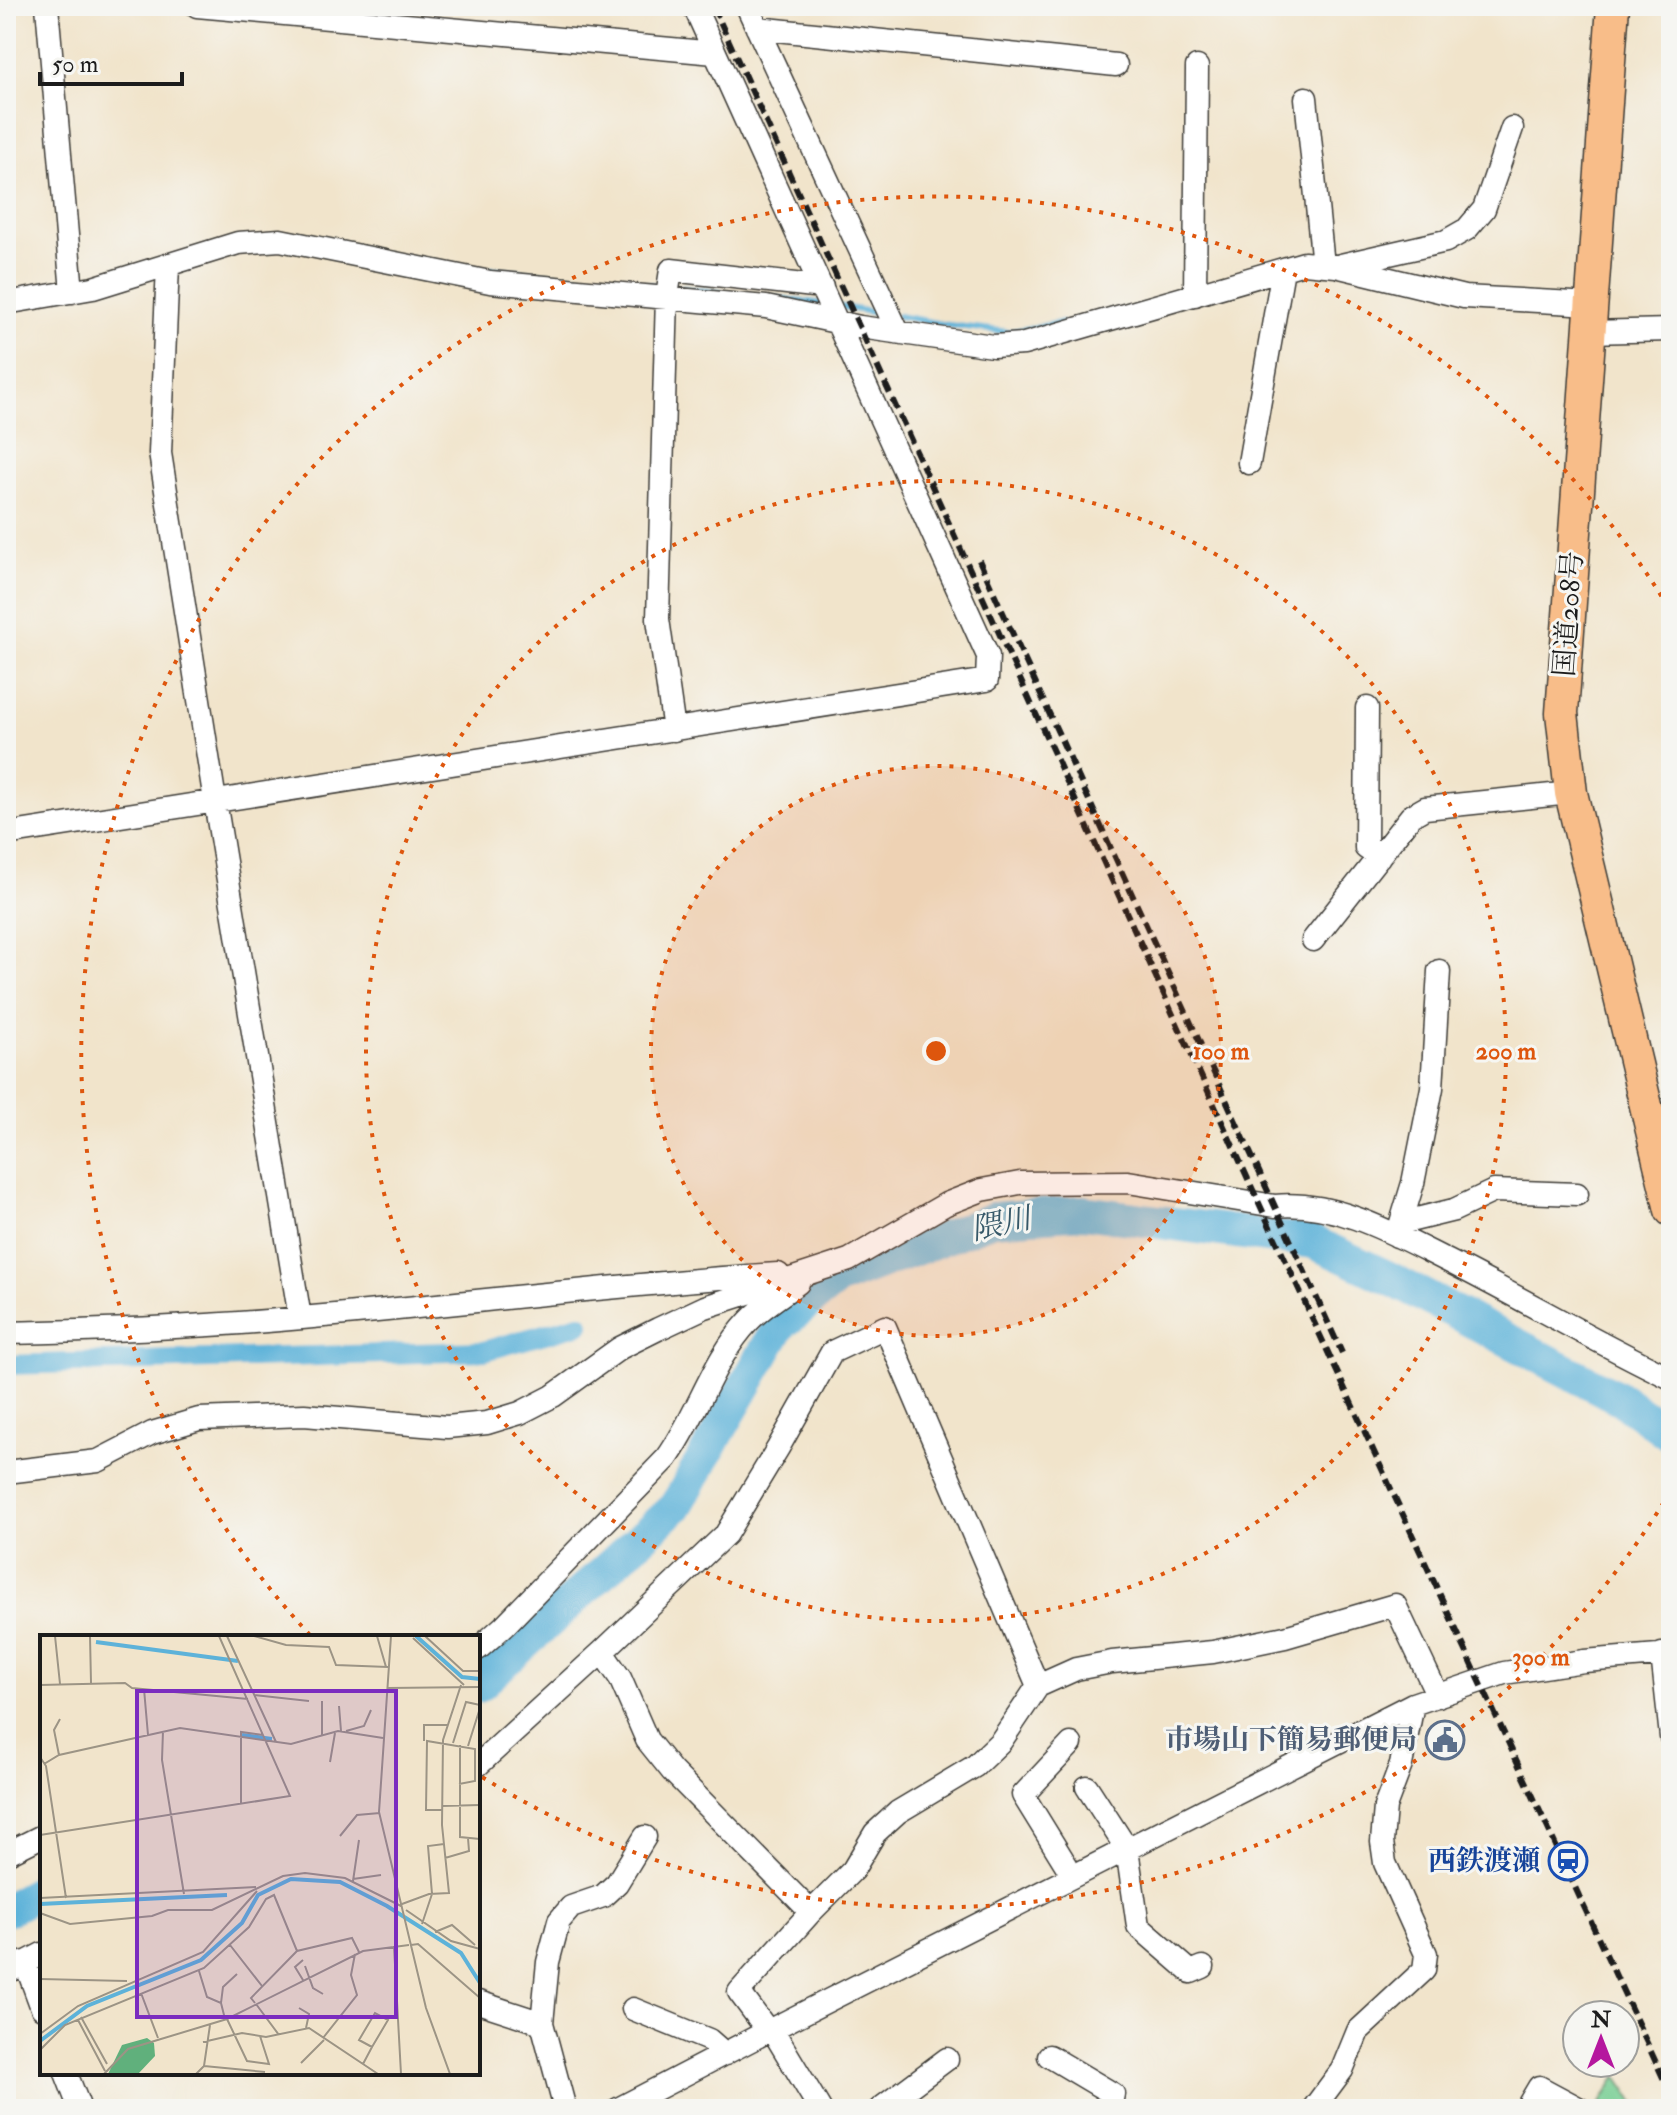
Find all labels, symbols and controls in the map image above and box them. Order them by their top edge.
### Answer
scale bar [40,36,182,86]
text: 50 m [52,49,99,80]
street label: 国道208号 [1547,550,1591,678]
text: 100 m [1193,1036,1250,1067]
text: 200 m [1476,1036,1537,1067]
centre of rings [922,1037,950,1065]
water label: 隈川 [968,1199,1037,1248]
inset map [40,1635,480,2075]
text: 300 m [1512,1642,1570,1673]
public building icon: 市場山下簡易郵便局 [1424,1719,1466,1761]
place label: 市場山下簡易郵便局 [1165,1723,1417,1758]
station icon: 西鉄渡瀬 [1547,1840,1589,1882]
place label: 西鉄渡瀬 [1428,1844,1540,1879]
north arrow [1561,1999,1641,2079]
text: N [1590,2006,1611,2034]

